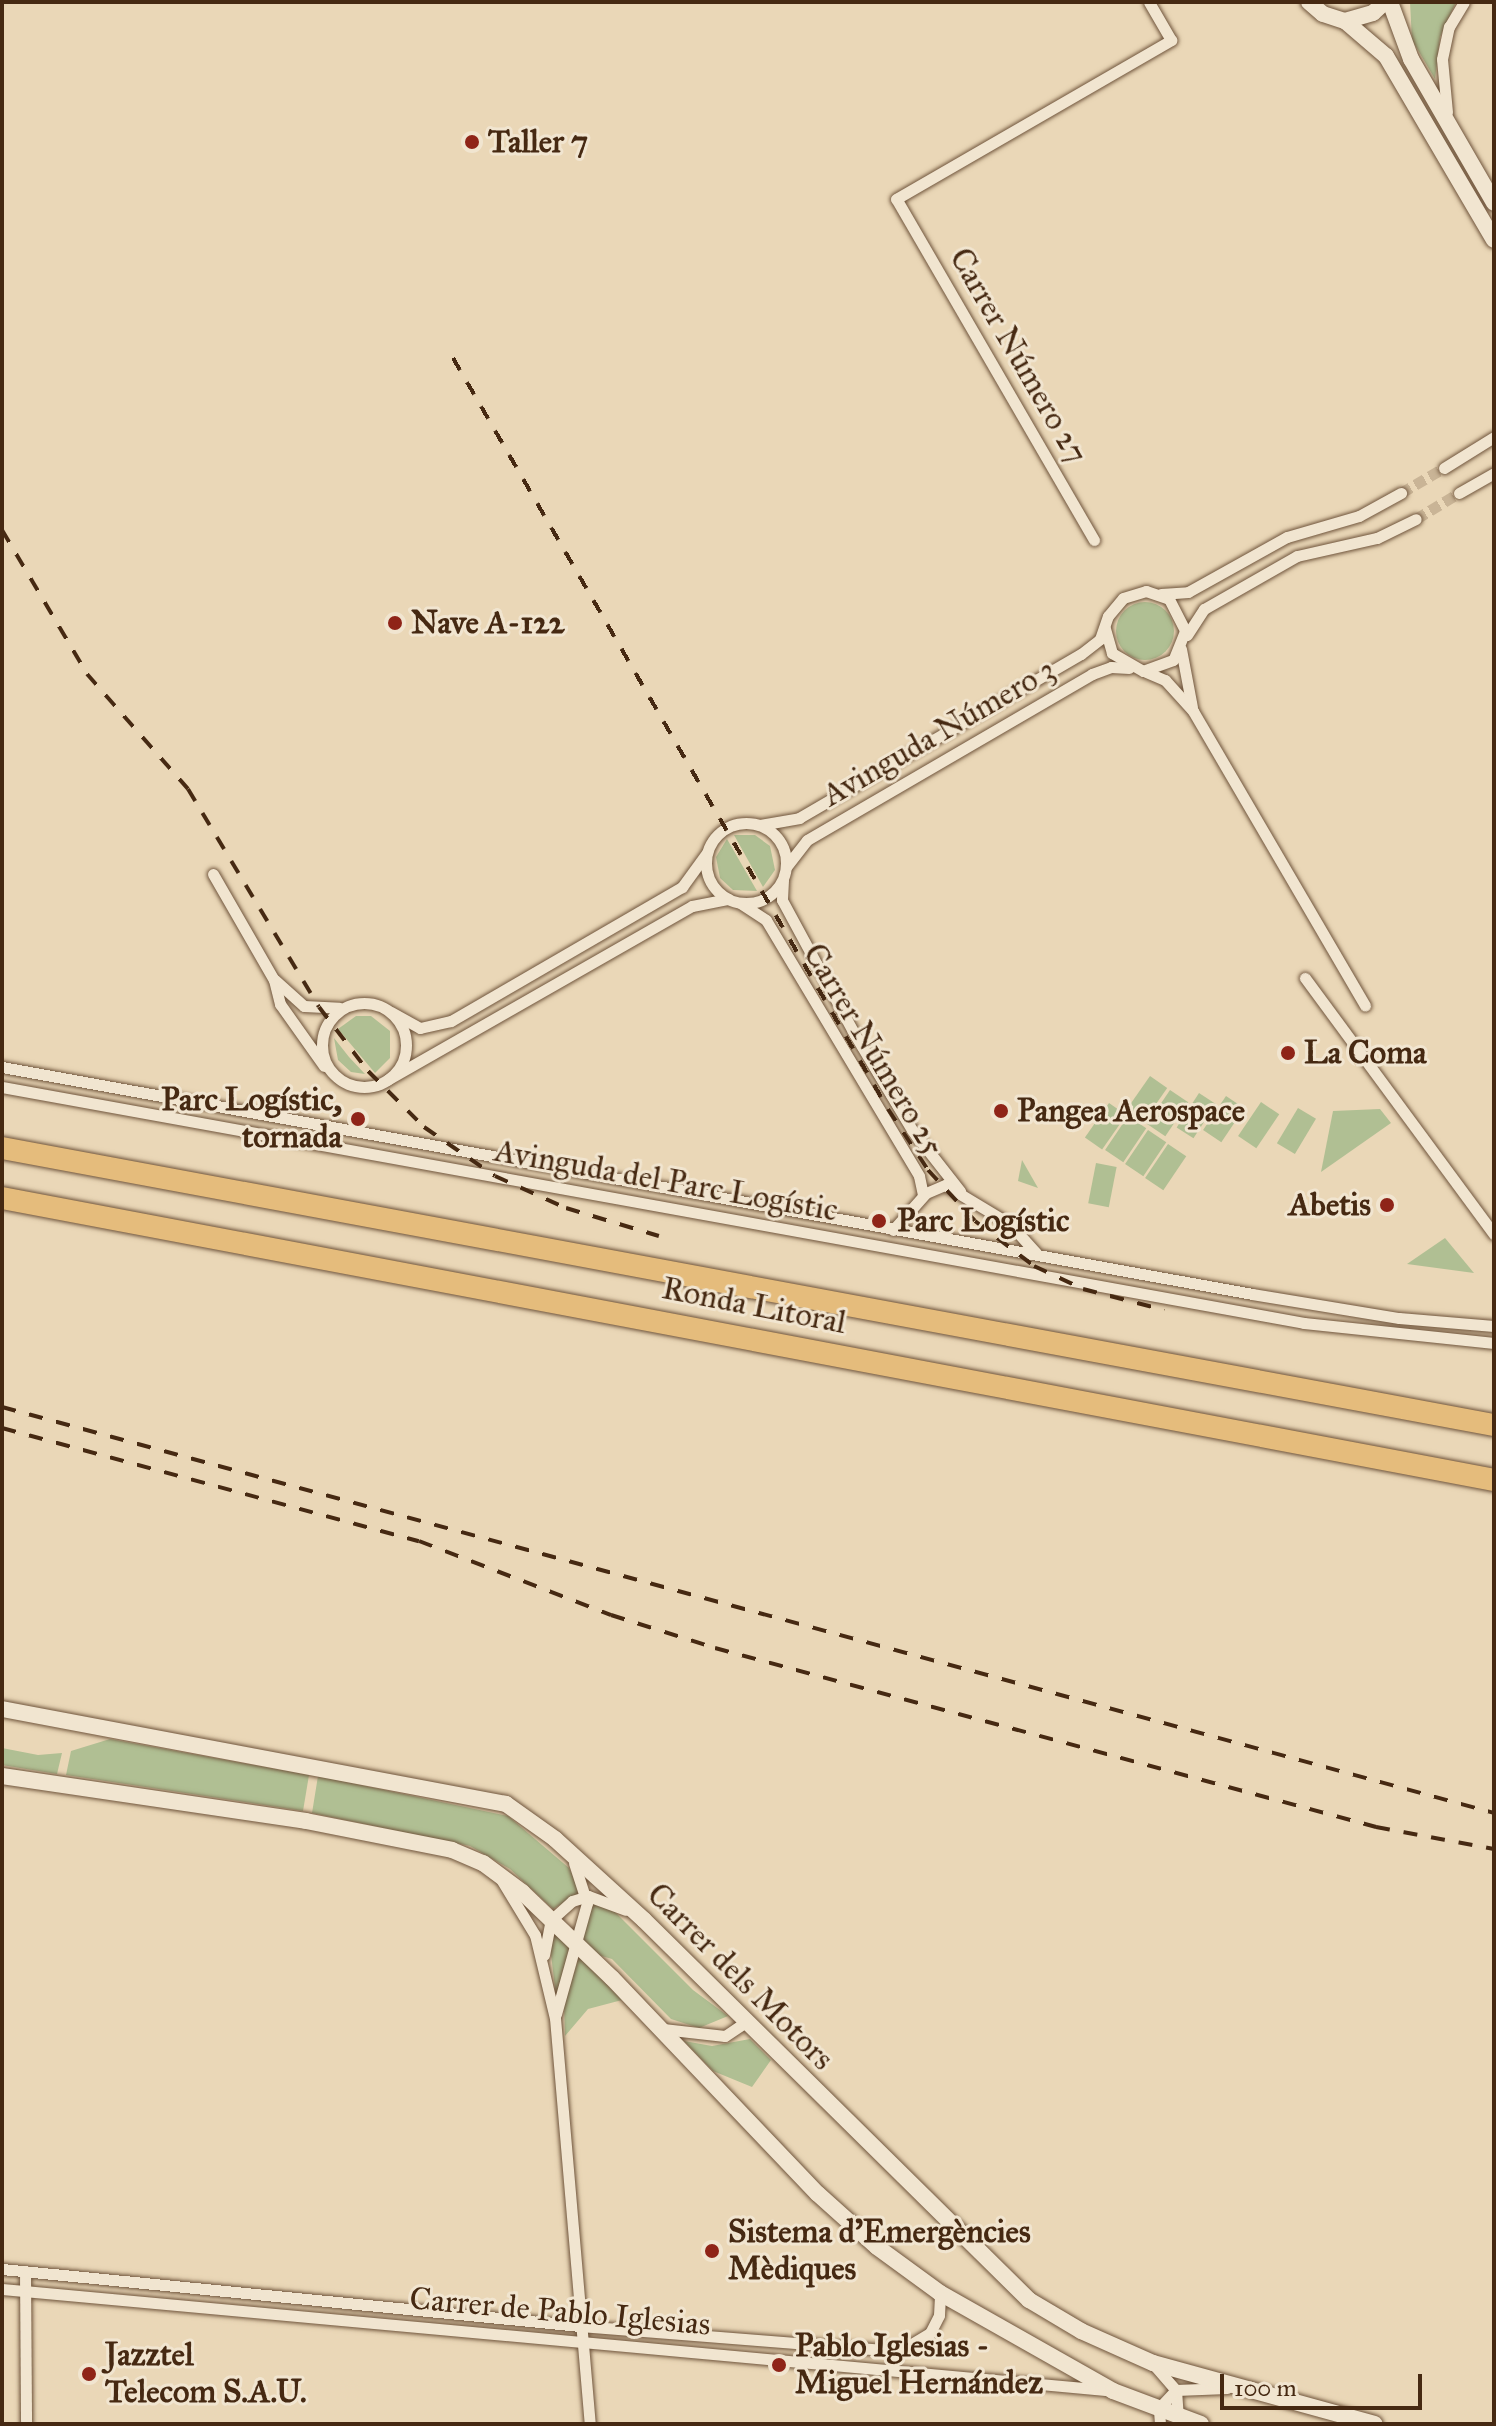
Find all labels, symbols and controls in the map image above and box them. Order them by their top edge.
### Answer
place label: Taller 7 [488,123,588,161]
marker: Taller 7 [463,133,481,151]
street label: Carrer Número 27 [941,242,1095,470]
place label: Nave A-122 [411,604,565,642]
marker: Nave A-122 [386,614,404,632]
street label: Avinguda Número 3 [816,651,1062,815]
street label: Carrer Número 25 [795,937,951,1163]
place label: La Coma [1304,1034,1427,1072]
marker: La Coma [1279,1044,1297,1062]
place label: Parc Logístic, tornada [161,1082,342,1157]
place label: Pangea Aerospace [1017,1092,1245,1130]
marker: Pangea Aerospace [992,1102,1010,1120]
marker: Parc Logístic, tornada [349,1110,367,1128]
street label: Avinguda del Parc Logístic [491,1132,841,1230]
place label: Abetis [1289,1186,1371,1224]
marker: Abetis [1378,1196,1396,1214]
place label: Parc Logístic [897,1202,1069,1240]
marker: Parc Logístic [868,1210,890,1232]
street label: Ronda Litoral [659,1269,849,1343]
street label: Carrer dels Motors [639,1876,841,2078]
place label: Sistema d'Emergències Mèdiques [728,2214,1031,2289]
marker: Sistema d'Emergències Mèdiques [703,2242,721,2260]
street label: Carrer de Pablo Iglesias [408,2280,712,2344]
place label: Pablo Iglesias - Miguel Hernández [795,2328,1043,2403]
place label: Jazztel Telecom S.A.U. [105,2337,307,2412]
marker: Pablo Iglesias - Miguel Hernández [770,2356,788,2374]
scale bar [1224,2358,1426,2408]
marker: Jazztel Telecom S.A.U. [80,2365,98,2383]
text: 100 m [1234,2373,1297,2403]

